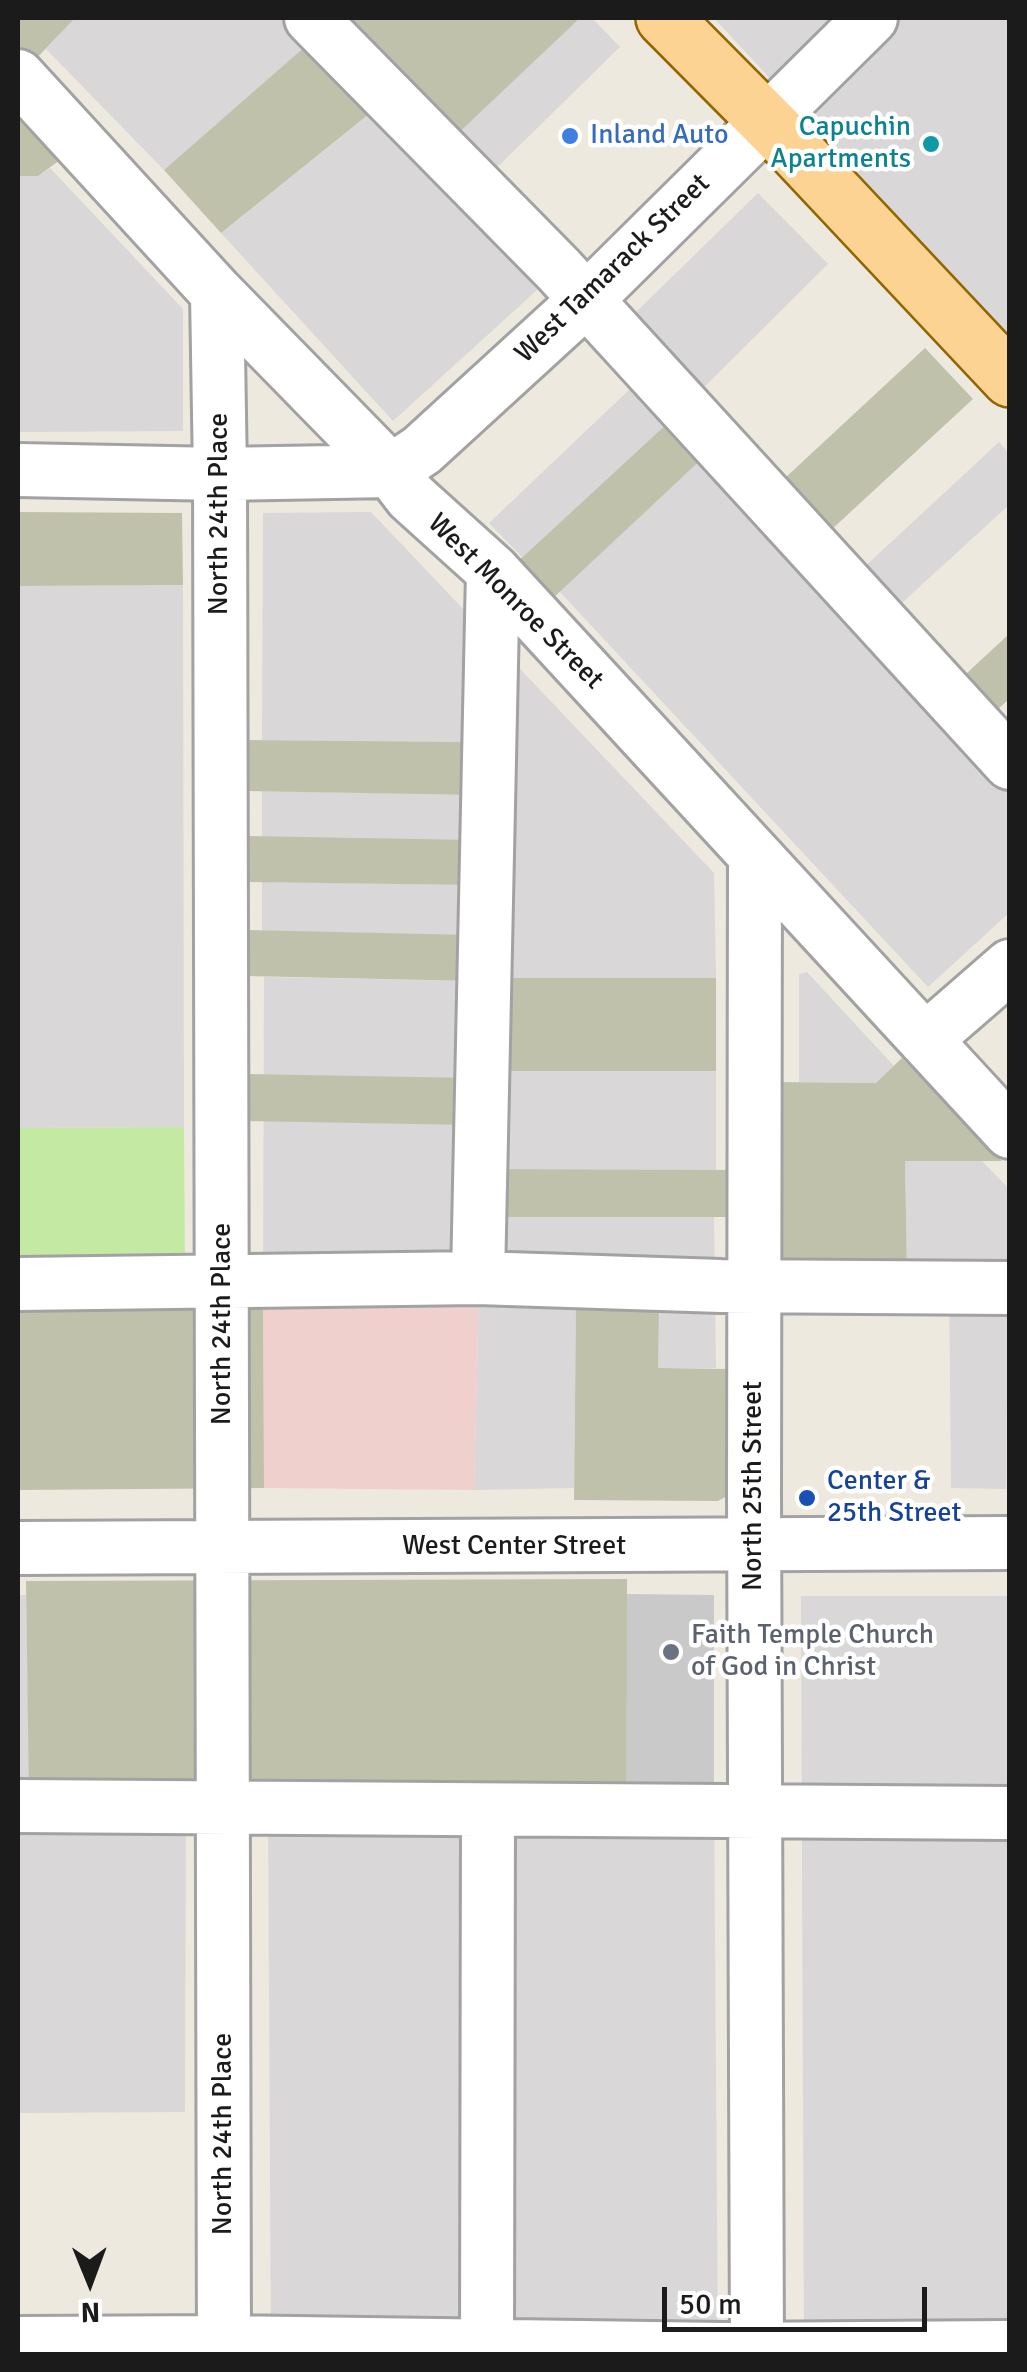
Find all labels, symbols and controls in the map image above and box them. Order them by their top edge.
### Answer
place label: Capuchin Apartments [771,111,911,177]
place label: Inland Auto [590,119,728,153]
marker: Inland Auto [559,125,581,147]
marker: Capuchin Apartments [920,133,942,155]
street label: West Tamarack Street [509,167,717,371]
street label: North 24th Place [203,413,237,615]
street label: West Monroe Street [420,507,610,697]
street label: North 24th Place [206,1223,240,1425]
street label: North 25th Street [737,1381,771,1591]
place label: Center & 25th Street [827,1465,961,1531]
marker: Center & 25th Street [796,1487,818,1509]
street label: West Center Street [402,1530,626,1564]
place label: Faith Temple Church of God in Christ [691,1619,934,1685]
marker: Faith Temple Church of God in Christ [660,1641,682,1663]
street label: North 24th Place [207,2033,241,2235]
north arrow [40,2232,140,2332]
scale bar [667,2267,932,2329]
text: 50 m [679,2286,742,2323]
text: N [80,2295,101,2329]

